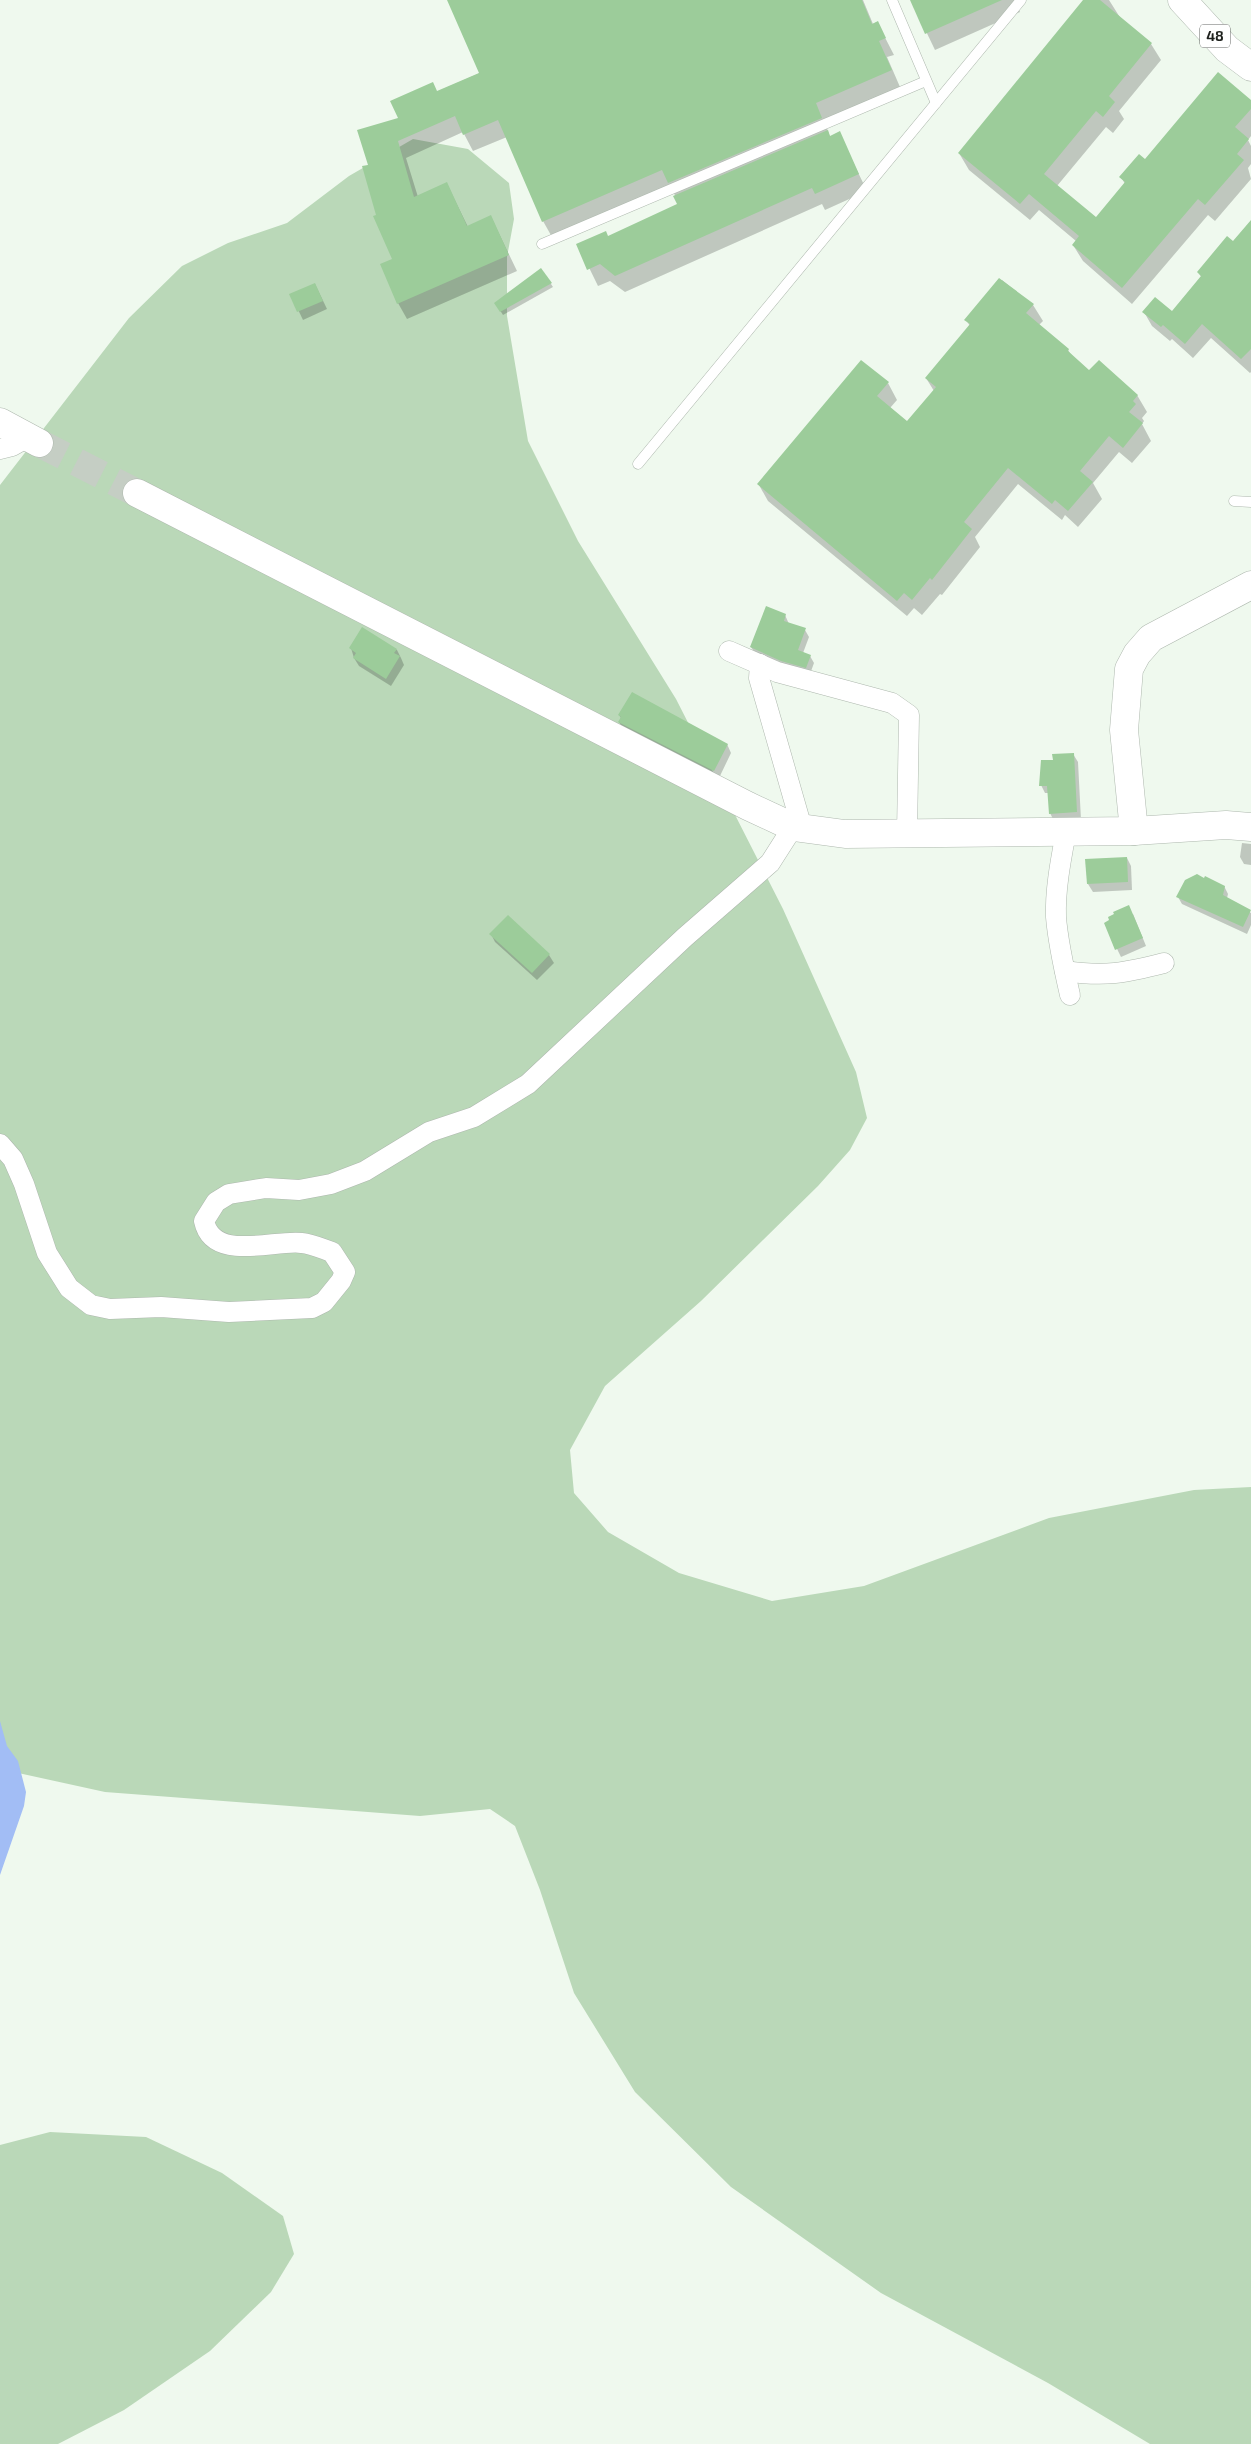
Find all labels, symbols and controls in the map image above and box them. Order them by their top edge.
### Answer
road number: 48 [1200,24,1230,48]

